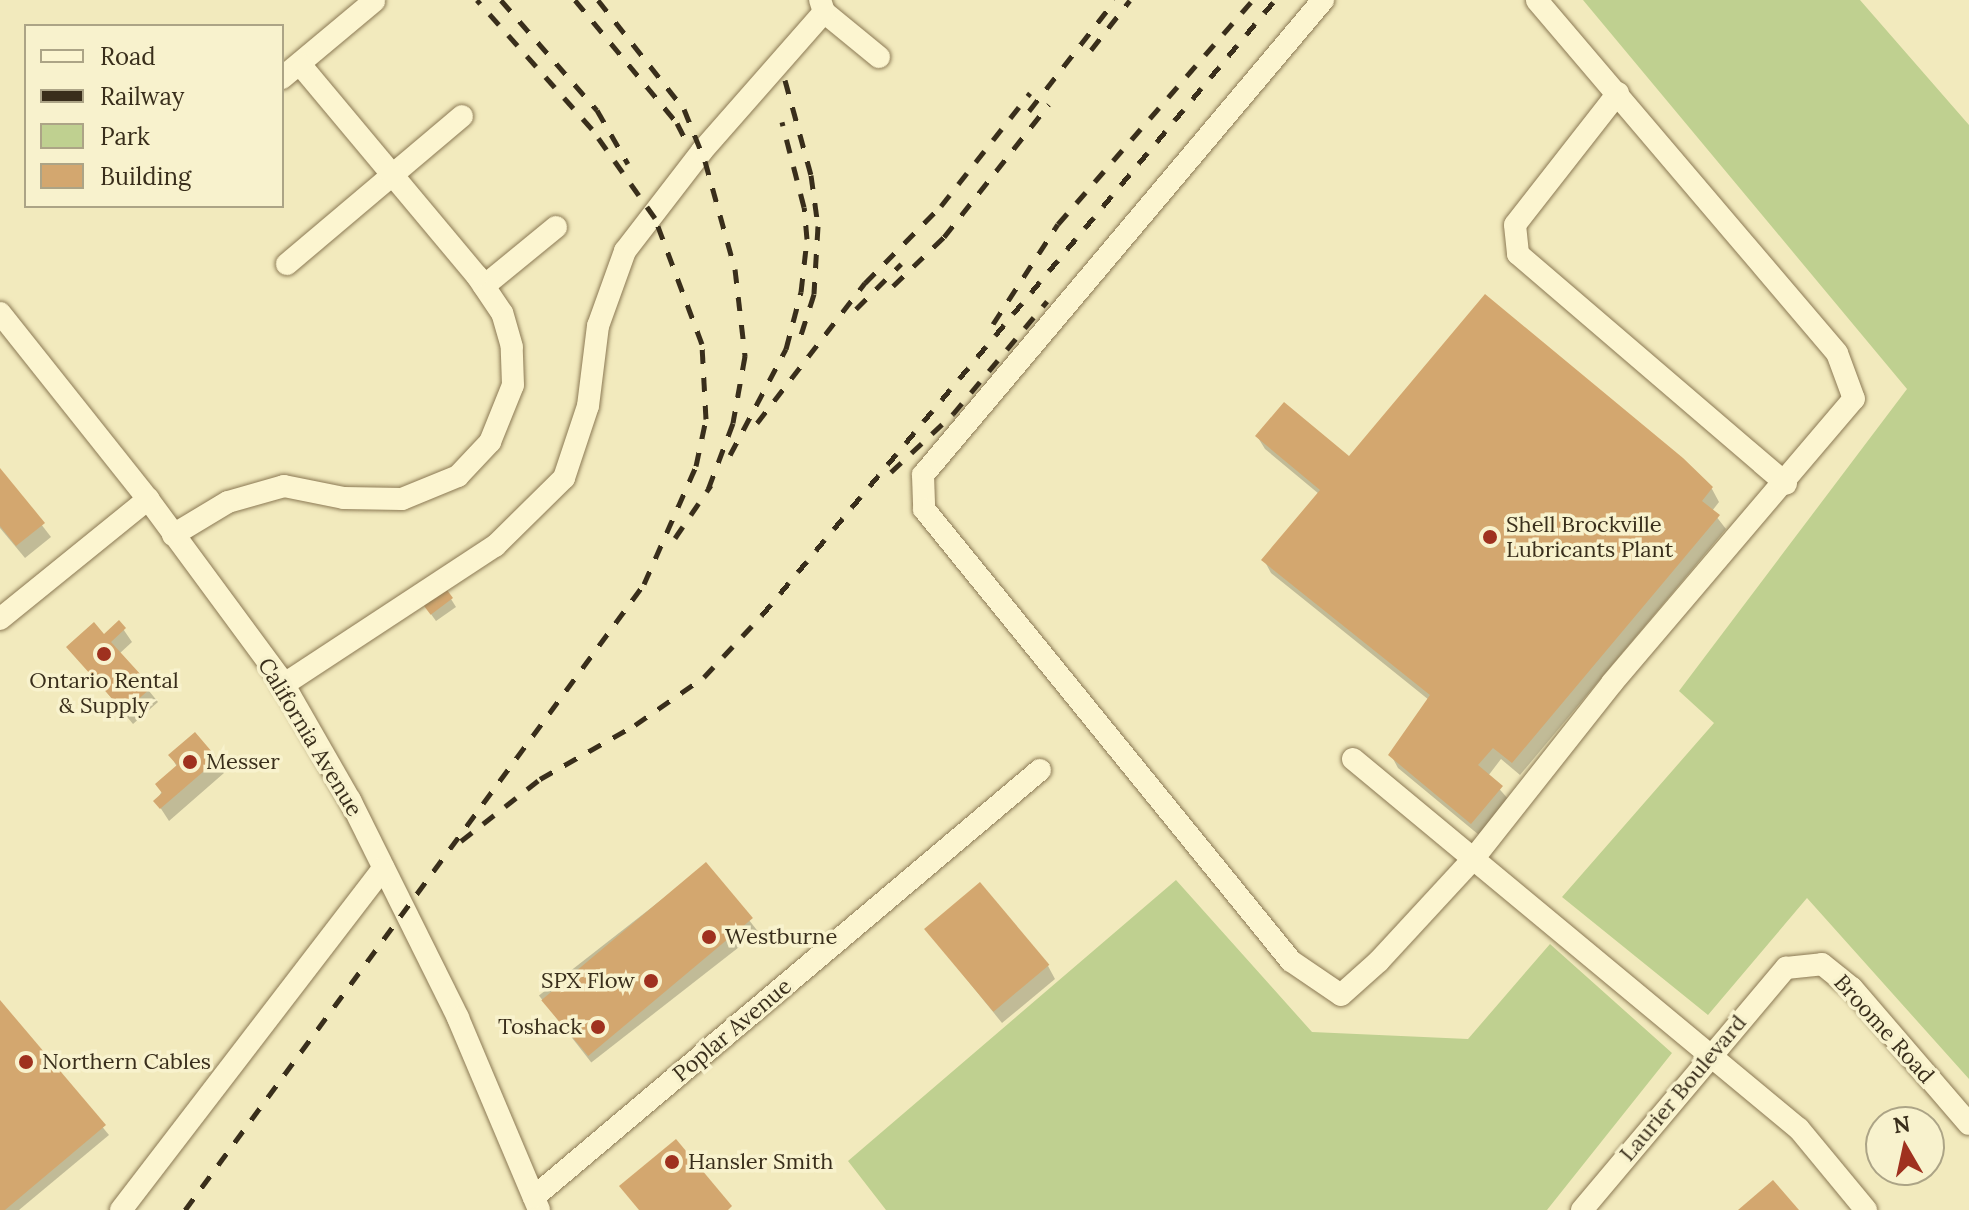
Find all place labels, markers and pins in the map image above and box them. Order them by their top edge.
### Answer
place label: Shell Brockville Lubricants Plant [1506,511,1673,562]
marker: Shell Brockville Lubricants Plant [1481,528,1499,546]
marker: Ontario Rental & Supply [95,645,113,663]
place label: Ontario Rental & Supply [29,667,179,718]
place label: Messer [206,749,280,775]
marker: Messer [181,753,199,771]
place label: Westburne [725,924,837,950]
marker: Westburne [700,928,718,946]
place label: SPX Flow [541,968,635,994]
marker: SPX Flow [642,972,660,990]
place label: Toshack [498,1014,582,1040]
marker: Toshack [589,1018,607,1036]
place label: Northern Cables [42,1049,211,1075]
marker: Northern Cables [17,1053,35,1071]
place label: Hansler Smith [688,1149,833,1175]
marker: Hansler Smith [663,1153,681,1171]

